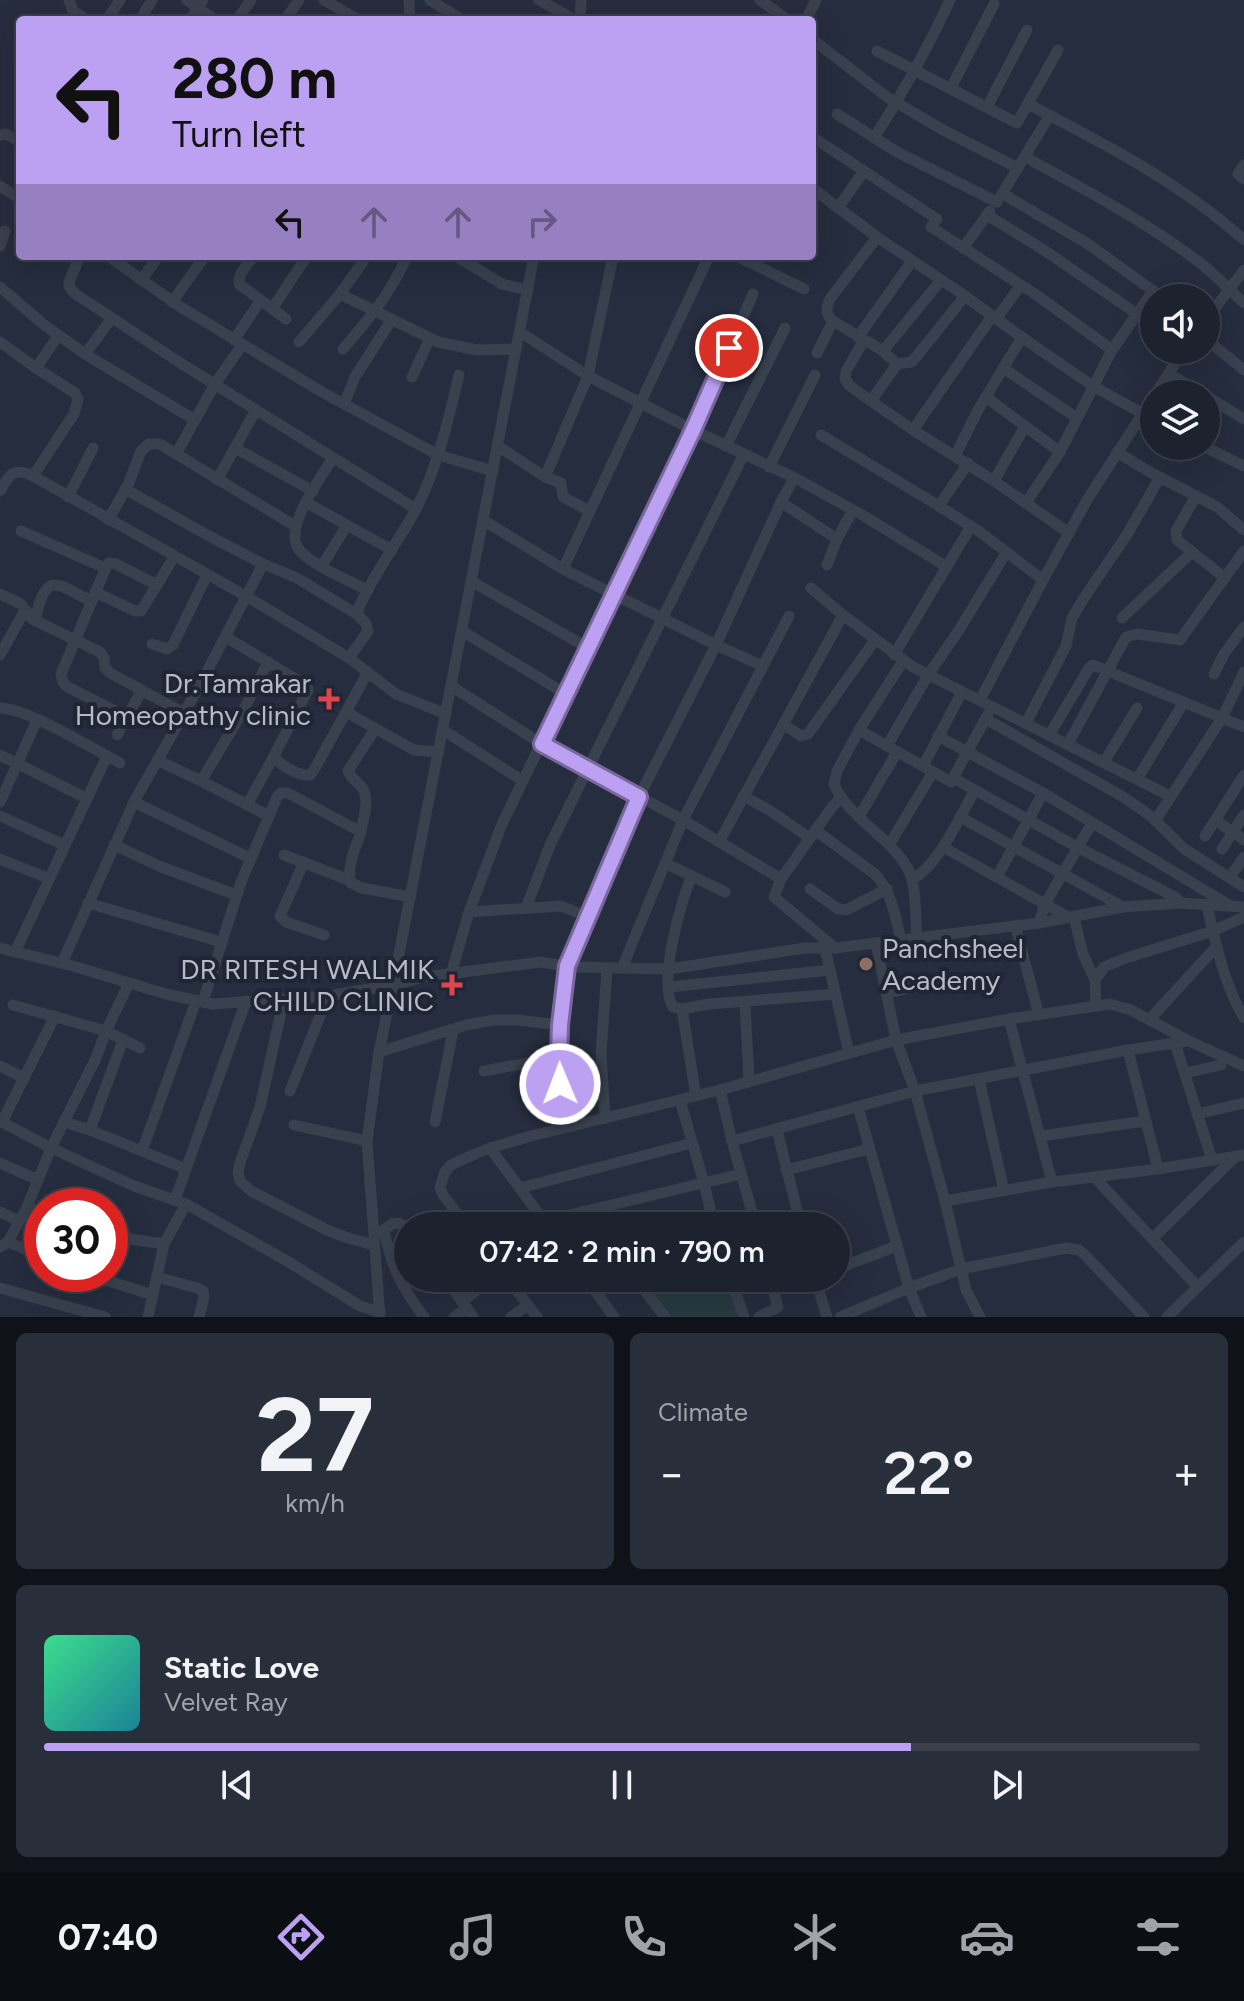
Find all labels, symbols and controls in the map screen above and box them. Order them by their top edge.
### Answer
text: 280 m [172,45,337,112]
icon: left [40,48,144,152]
text: Turn left [172,113,306,156]
icon: left [268,200,312,244]
icon: ahead [352,200,396,244]
icon: ahead [436,200,480,244]
icon: right [520,200,564,244]
map controls [1140,284,1220,460]
button: sound [1140,284,1220,364]
pin [695,314,763,382]
icon: arrive [707,326,751,370]
button: layers [1140,380,1220,460]
place label: Dr.Tamrakar Homeopathy clinic [75,666,312,732]
marker: Dr.Tamrakar Homeopathy clinic [318,688,340,710]
place label: Panchsheel Academy [882,931,1024,997]
place label: DR RITESH WALMIK CHILD CLINIC [180,952,434,1018]
marker: Panchsheel Academy [857,955,875,973]
marker: DR RITESH WALMIK CHILD CLINIC [441,974,463,996]
position arrow [518,1042,602,1126]
speed limit sign: 30 [24,1188,128,1292]
text: 07:42 · 2 min · 790 m [479,1233,765,1270]
text: 27 [256,1372,374,1497]
text: Climate [658,1396,748,1428]
text: 22° [884,1437,974,1509]
text: − [658,1447,685,1500]
text: + [1173,1447,1200,1500]
text: km/h [285,1487,345,1519]
text: Static Love [164,1649,319,1686]
text: Velvet Ray [164,1686,288,1718]
icon: previous [215,1763,259,1807]
icon: pause [600,1763,644,1807]
icon: next [985,1763,1029,1807]
icon: directions [273,1909,329,1965]
icon: music [445,1909,501,1965]
icon: phone [616,1909,672,1965]
icon: climate [787,1909,843,1965]
icon: car [959,1909,1015,1965]
icon: filters [1130,1909,1186,1965]
text: 07:40 [58,1916,158,1959]

